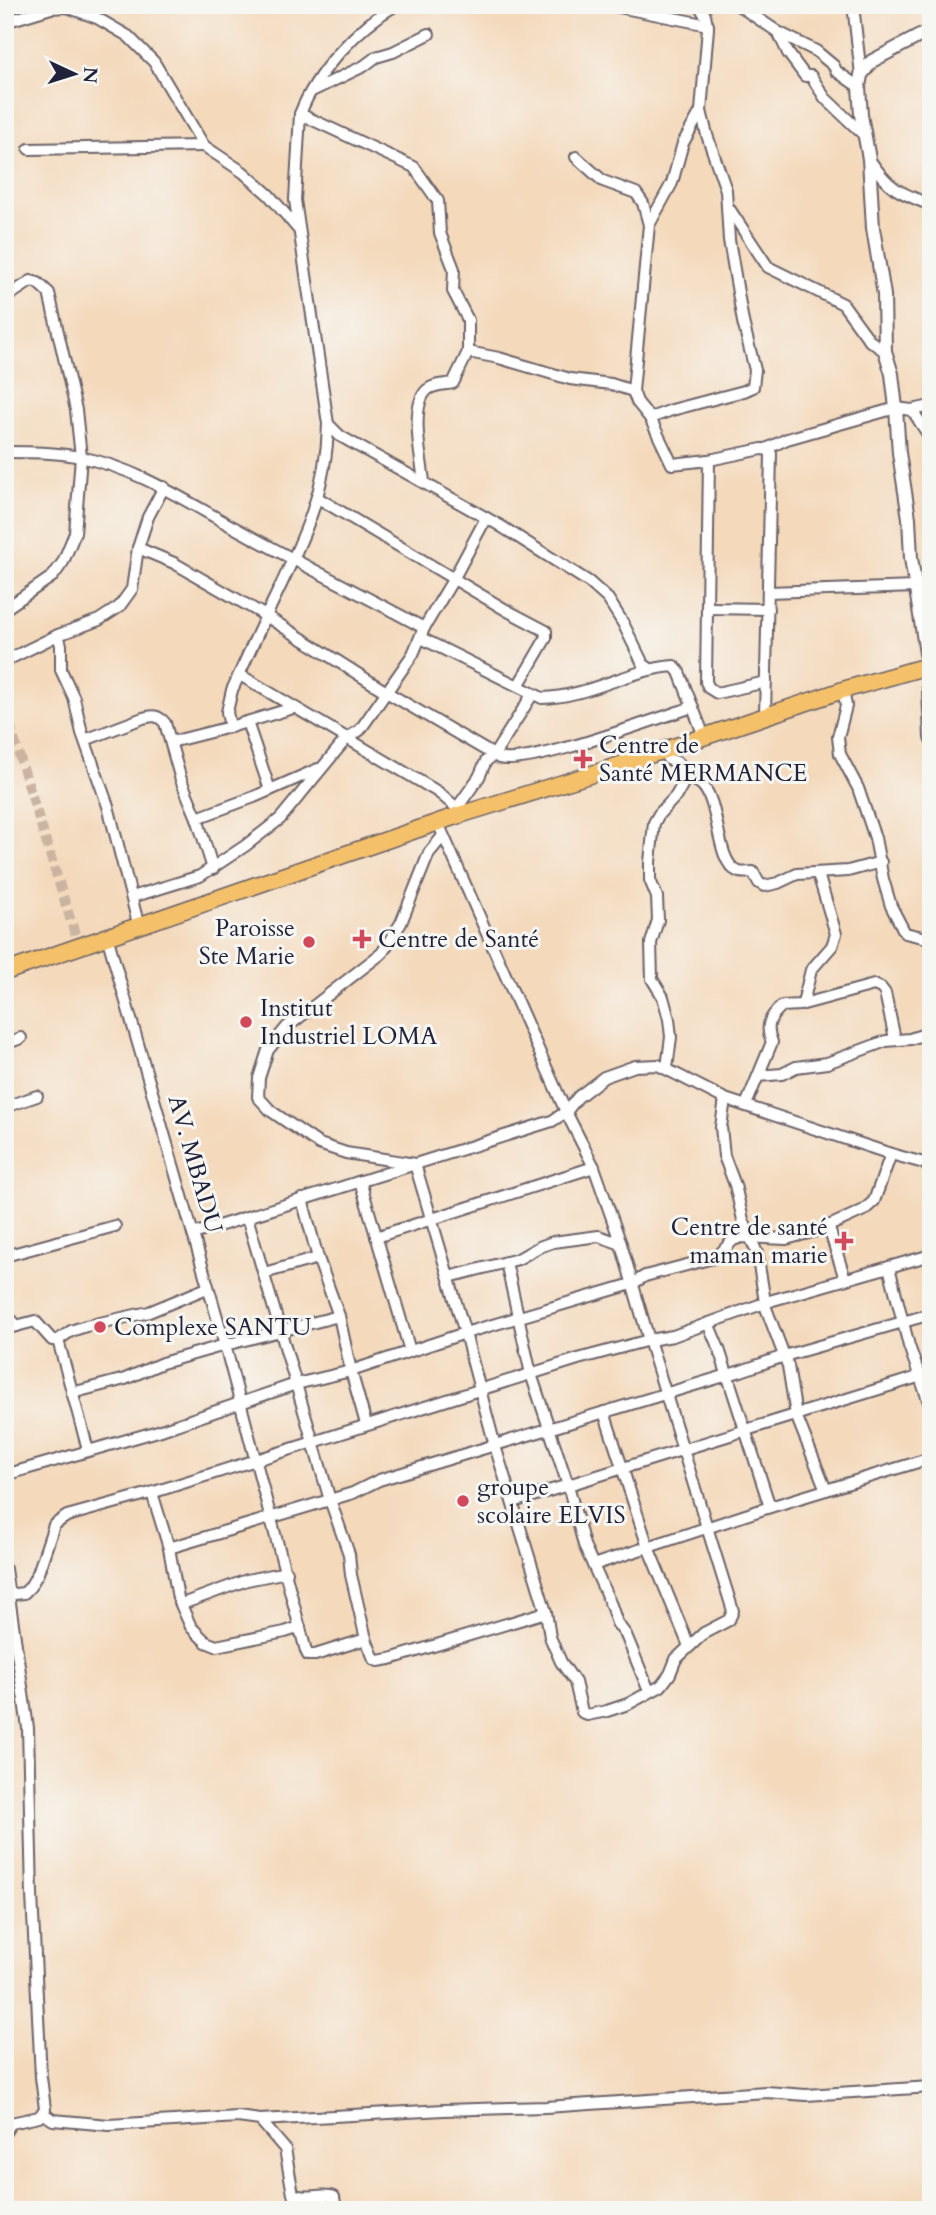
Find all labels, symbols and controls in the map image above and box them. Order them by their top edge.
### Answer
north arrow [38,38,108,108]
text: N [76,66,104,85]
place label: Centre de Santé MERMANCE [599,729,807,790]
marker: Centre de Santé MERMANCE [573,749,593,769]
place label: Paroisse Ste Marie [199,912,295,973]
place label: Centre de Santé [378,923,539,956]
marker: Centre de Santé [352,929,372,949]
marker: Paroisse Ste Marie [301,934,317,950]
place label: Institut Industriel LOMA [260,992,438,1053]
marker: Institut Industriel LOMA [238,1014,254,1030]
street label: AV. MBADU [160,1091,231,1237]
place label: Centre de santé maman marie [671,1211,828,1272]
marker: Centre de santé maman marie [834,1231,854,1251]
place label: Complexe SANTU [114,1311,312,1344]
marker: Complexe SANTU [92,1319,108,1335]
place label: groupe scolaire ELVIS [477,1471,625,1532]
marker: groupe scolaire ELVIS [455,1493,471,1509]

